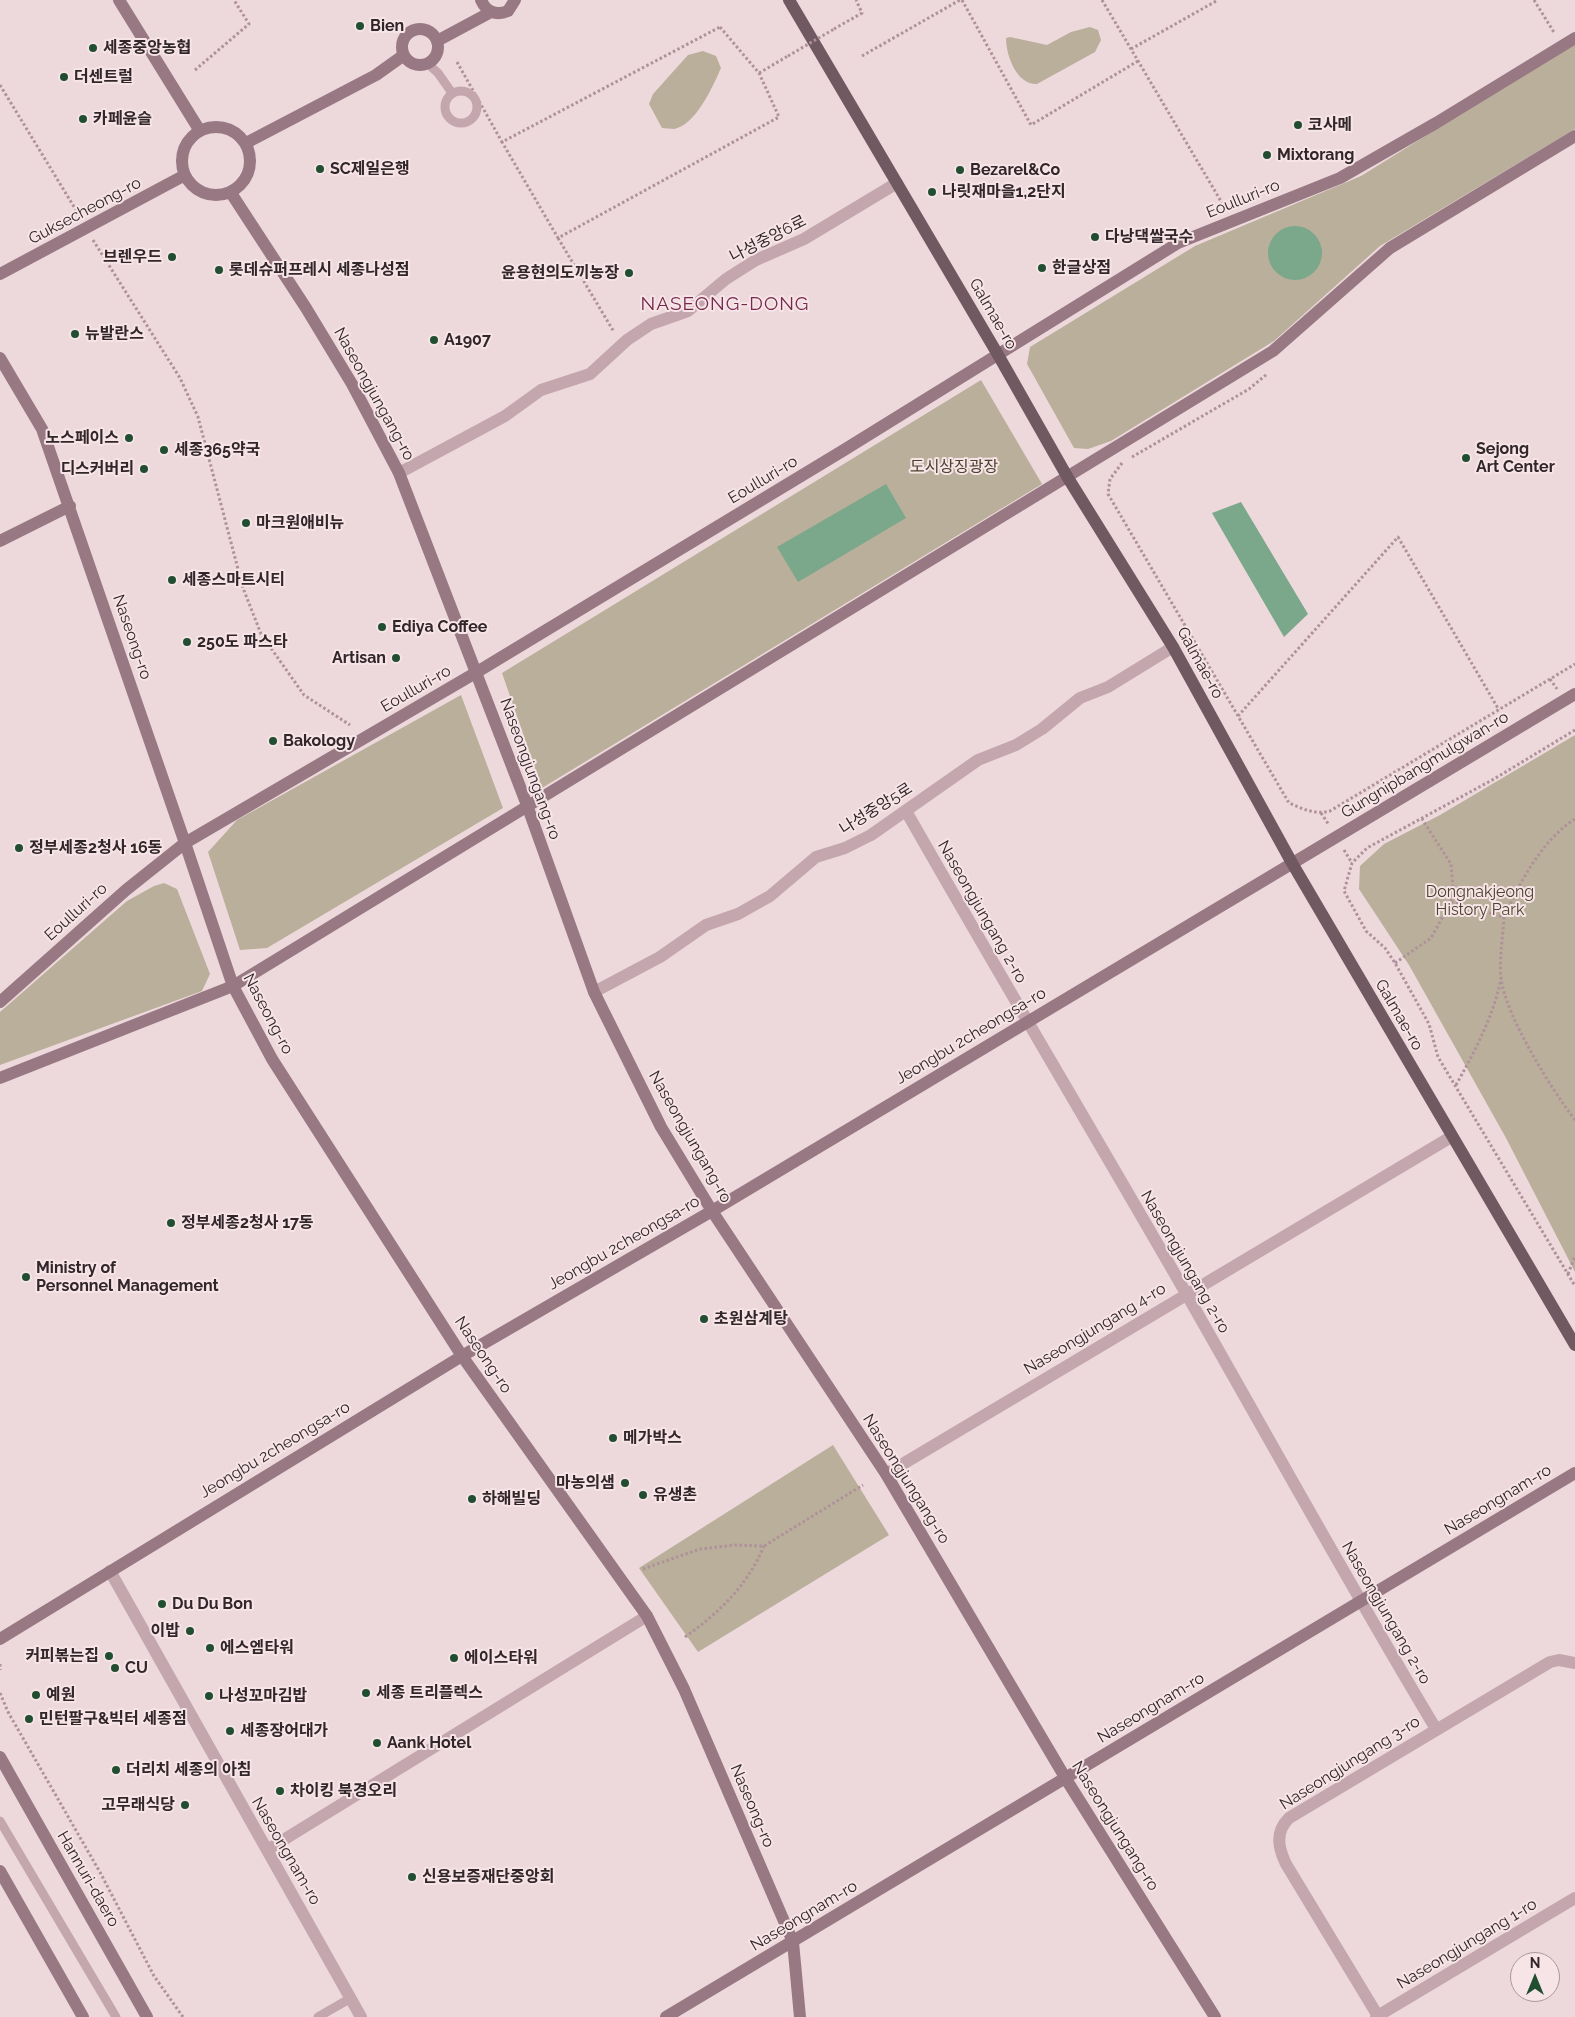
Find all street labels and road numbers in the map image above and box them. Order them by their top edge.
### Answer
street label: Guksecheong-ro [26,173,144,249]
street label: Eoulluri-ro [1203,176,1283,222]
street label: 나성중앙6로 [727,212,809,266]
street label: Galmae-ro [965,275,1021,353]
street label: Naseongjungang-ro [329,324,419,464]
street label: Eoulluri-ro [725,452,801,508]
street label: Naseong-ro [109,592,155,682]
street label: Galmae-ro [1172,624,1228,702]
street label: Eoulluri-ro [378,661,454,717]
street label: Naseongjungang-ro [495,696,565,842]
street label: Gungnipbangmulgwan-ro [1338,707,1512,823]
street label: 나성중앙5로 [836,779,916,839]
street label: Naseongjungang 2-ro [933,837,1031,987]
street label: Eoulluri-ro [41,879,111,945]
street label: Naseong-ro [239,970,297,1058]
street label: Galmae-ro [1371,976,1427,1054]
street label: Jeongbu 2cheongsa-ro [892,984,1050,1088]
street label: Naseongjungang-ro [644,1068,736,1206]
street label: Naseongjungang 2-ro [1136,1187,1234,1337]
street label: Jeongbu 2cheongsa-ro [545,1192,703,1294]
street label: Naseongjungang 4-ro [1021,1279,1169,1379]
street label: Naseong-ro [450,1313,516,1397]
street label: Jeongbu 2cheongsa-ro [196,1398,354,1502]
street label: Naseongjungang-ro [858,1411,954,1547]
street label: Naseongnam-ro [1441,1461,1555,1539]
street label: Naseongjungang 2-ro [1337,1538,1435,1688]
street label: Naseongnam-ro [1094,1669,1208,1747]
street label: Naseongjungang 3-ro [1276,1712,1424,1814]
street label: Naseongjungang-ro [1067,1758,1163,1894]
street label: Naseong-ro [726,1762,778,1850]
street label: Naseongnam-ro [247,1794,325,1908]
street label: Hannuri-daero [53,1828,123,1930]
street label: Naseongnam-ro [747,1877,861,1955]
street label: Naseongjungang 1-ro [1394,1895,1540,1993]

